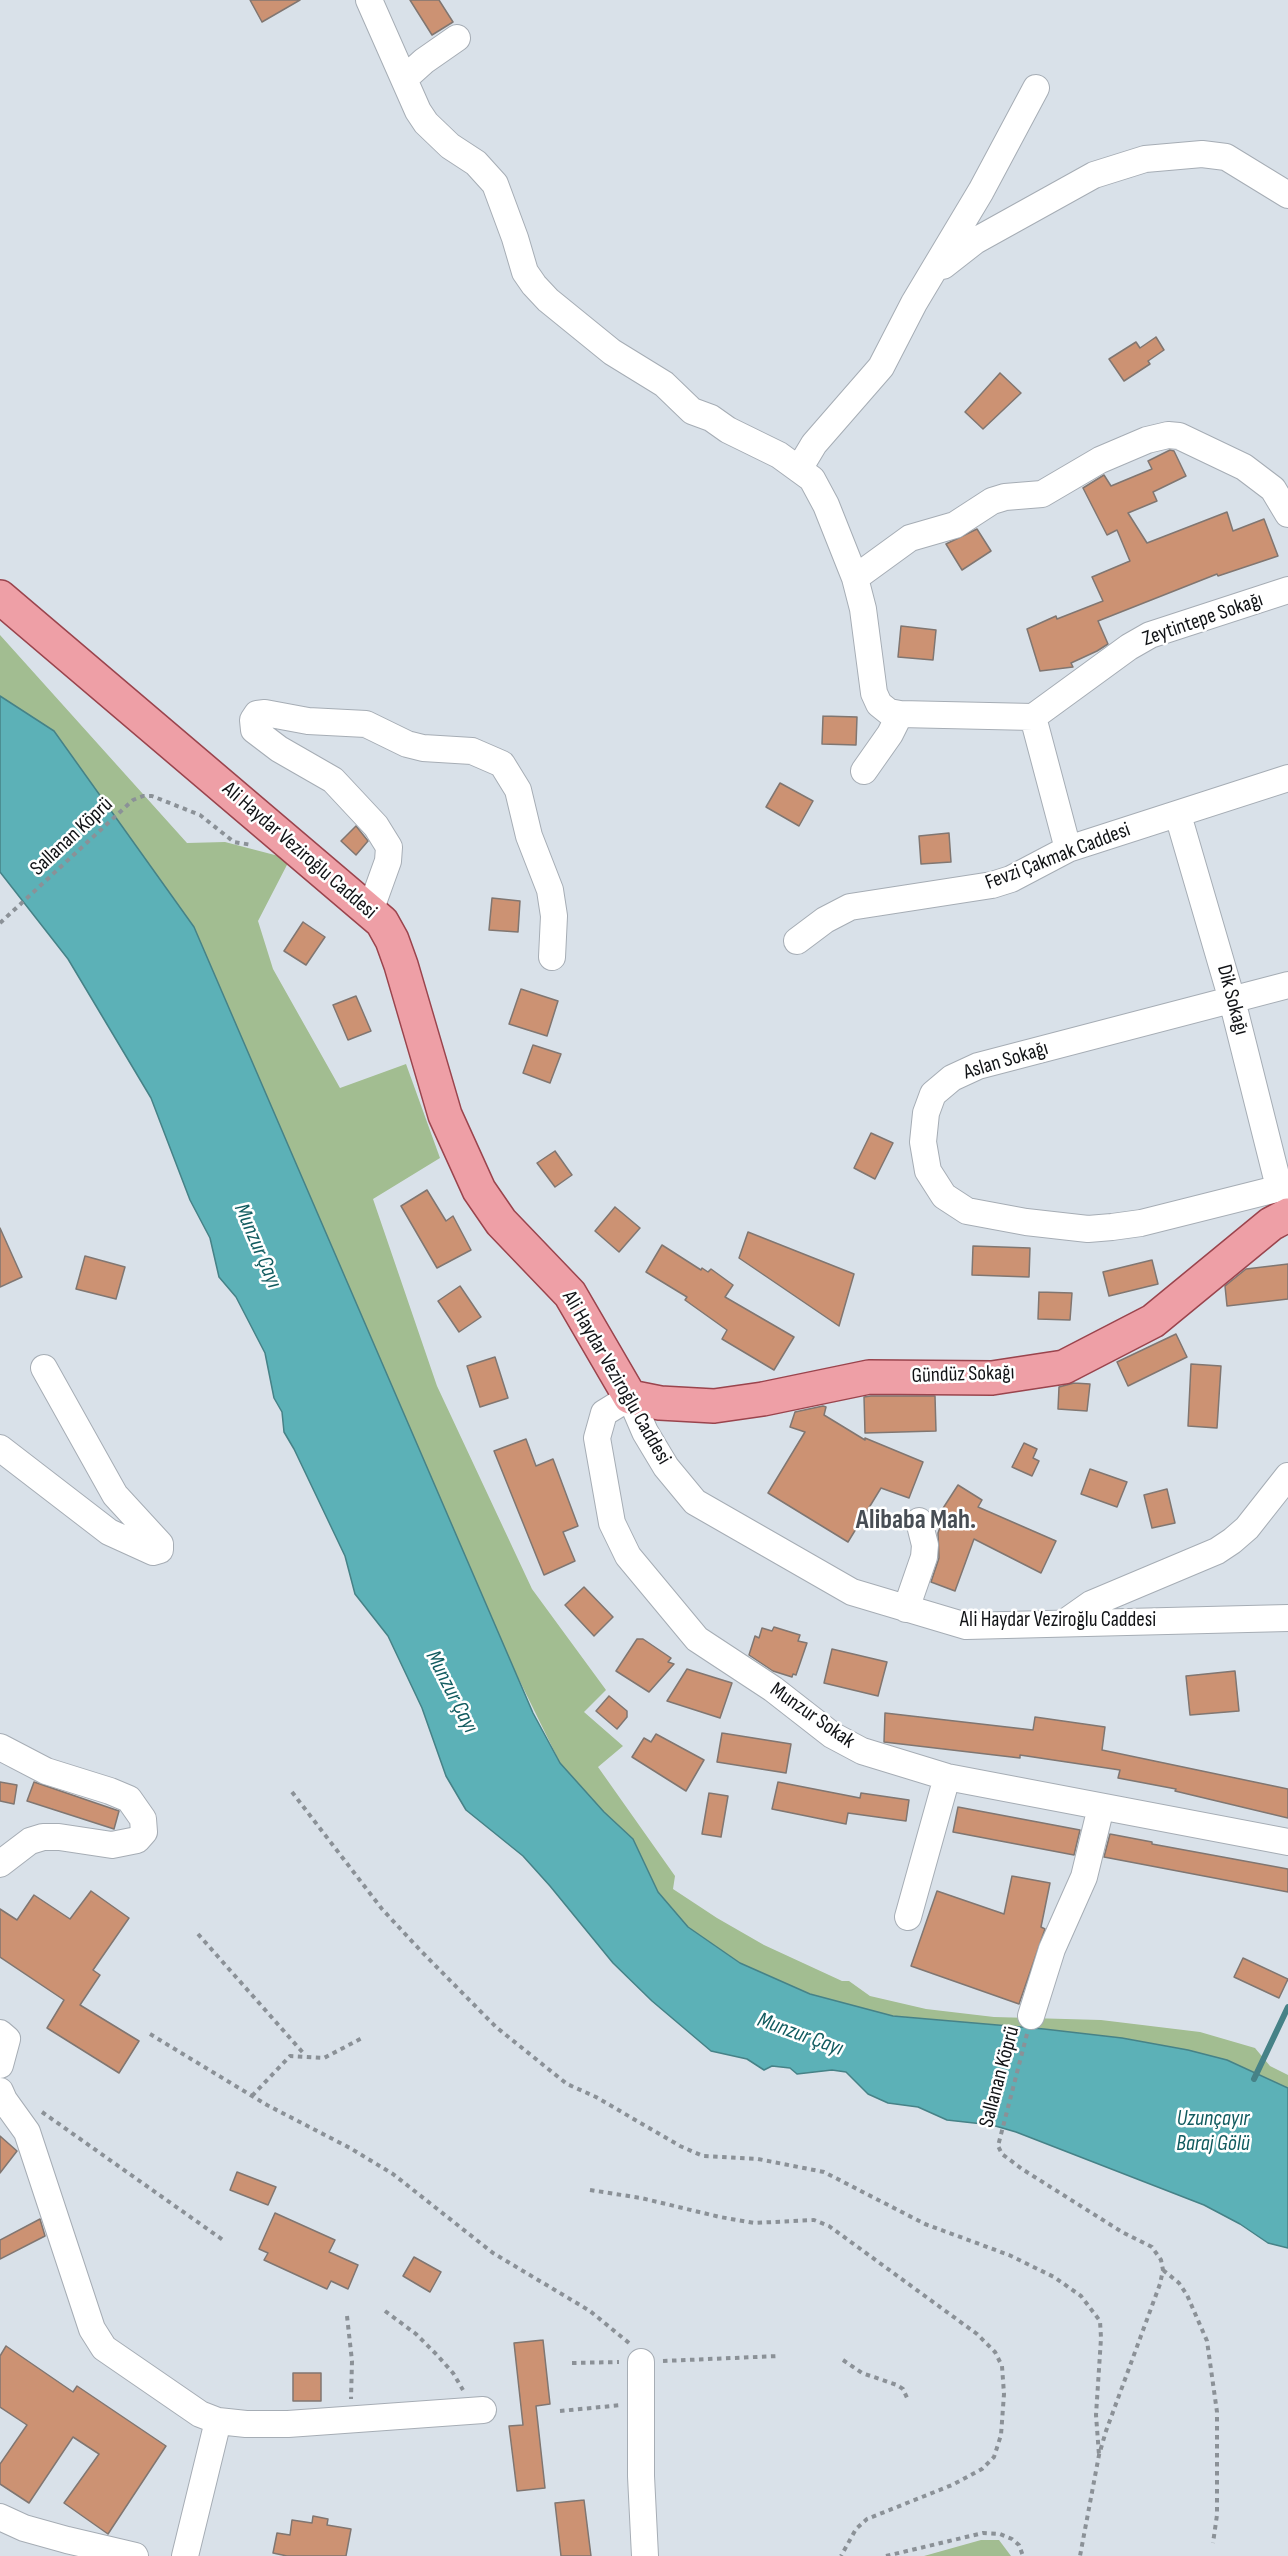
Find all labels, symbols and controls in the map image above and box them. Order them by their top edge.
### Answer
street label: Zeytintepe Sokağı [1140,588,1266,652]
street label: Ali Haydar Veziroğlu Caddesi [217,777,381,925]
street label: Sallanan Köprü [25,792,119,882]
street label: Fevzi Çakmak Caddesi [982,818,1134,896]
street label: Dik Sokağı [1211,962,1253,1038]
street label: Aslan Sokağı [961,1036,1051,1086]
water label: Munzur Çayı [227,1200,287,1292]
street label: Ali Haydar Veziroğlu Caddesi [556,1287,676,1469]
street label: Gündüz Sokağı [911,1361,1015,1389]
district label: Alibaba Mah. [856,1505,976,1537]
street label: Ali Haydar Veziroğlu Caddesi [960,1608,1156,1634]
water label: Munzur Çayı [419,1646,483,1738]
street label: Munzur Sokak [765,1678,859,1754]
water label: Munzur Çayı [754,2007,846,2063]
street label: Sallanan Köprü [974,2024,1026,2130]
water label: Uzunçayır Baraj Gölü [1176,2106,1250,2158]

